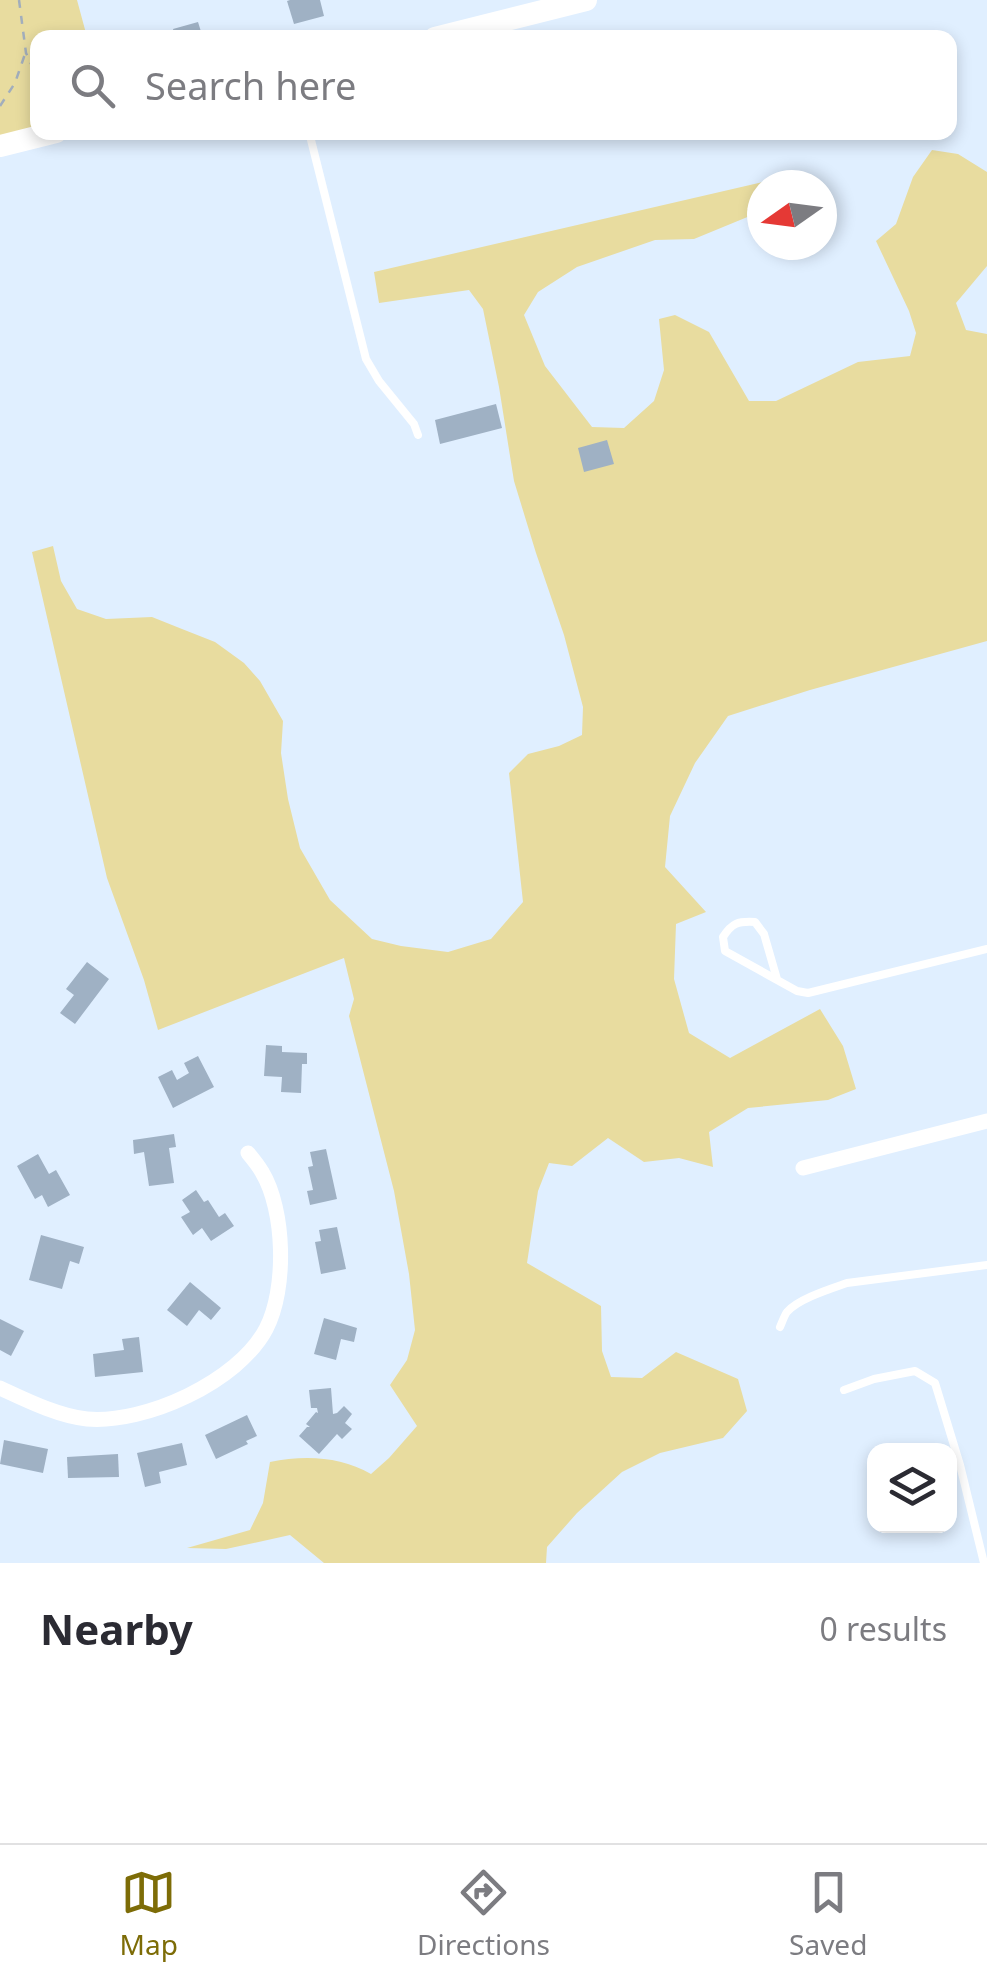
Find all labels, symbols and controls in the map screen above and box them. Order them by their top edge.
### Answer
search box [30,30,957,140]
icon: search [65,58,120,113]
text: Search here [145,59,356,111]
north arrow [747,170,837,260]
map controls [867,1443,957,1533]
button: layers [867,1443,957,1533]
text: Nearby [40,1600,193,1657]
text: 0 results [820,1607,947,1650]
tab: Map [120,1865,178,1963]
tab: Directions [417,1865,550,1963]
tab: Saved [789,1865,867,1963]

